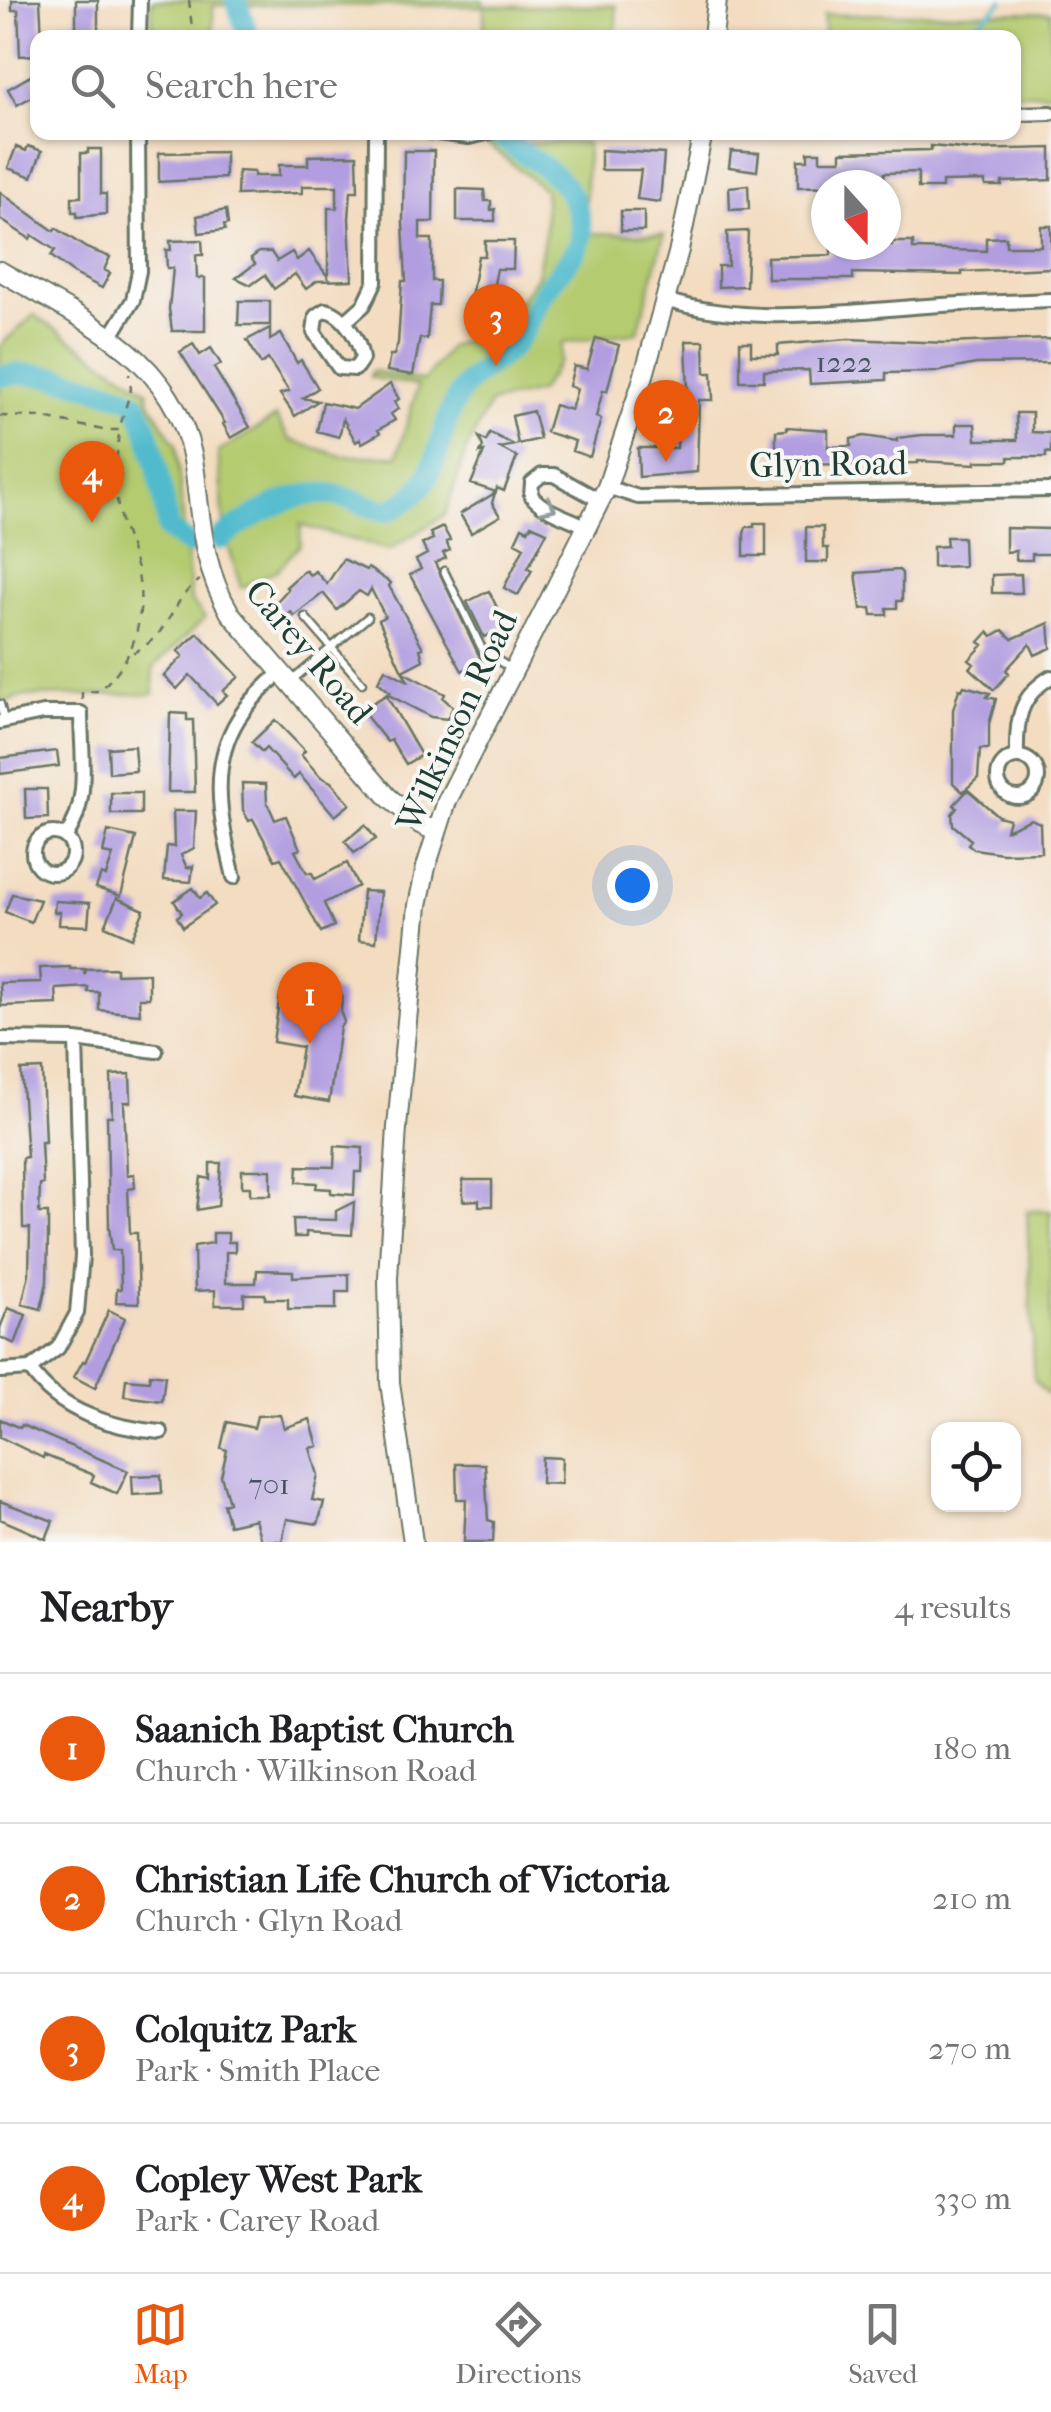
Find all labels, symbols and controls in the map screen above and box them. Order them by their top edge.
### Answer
search box [30,30,1021,140]
icon: search [65,58,120,113]
text: Search here [145,63,338,108]
north arrow [811,170,901,260]
pin: 3 [464,284,528,366]
house number: 1222 [816,345,872,380]
pin: 2 [634,380,698,462]
pin: 4 [59,440,124,523]
street label: Glyn Road [749,442,908,486]
one-way arrow [539,495,557,515]
street label: Carey Road [237,572,382,733]
street label: Wilkinson Road [387,603,526,839]
your location [607,860,658,911]
pin: 1 [278,962,342,1044]
map controls [931,1422,1021,1512]
button: locate [931,1422,1021,1512]
house number: 701 [248,1467,290,1502]
text: Nearby [40,1583,172,1632]
text: 4 results [894,1589,1011,1626]
text: Saanich Baptist Church [135,1707,514,1752]
text: 1 [67,1730,78,1767]
text: 180 m [932,1730,1011,1767]
text: Church · Wilkinson Road [135,1752,476,1789]
text: Christian Life Church of Victoria [135,1857,668,1902]
text: 2 [64,1880,81,1917]
text: 210 m [932,1880,1011,1917]
text: Church · Glyn Road [135,1902,402,1939]
text: Colquitz Park [135,2007,356,2052]
text: 3 [66,2030,79,2067]
text: 270 m [928,2030,1011,2067]
text: Park · Smith Place [135,2052,380,2089]
text: Copley West Park [135,2157,422,2202]
text: 4 [63,2180,82,2217]
text: 330 m [934,2180,1011,2217]
text: Park · Carey Road [135,2202,379,2239]
tab: Map [133,2297,188,2390]
tab: Directions [455,2297,581,2390]
tab: Saved [848,2297,918,2390]

